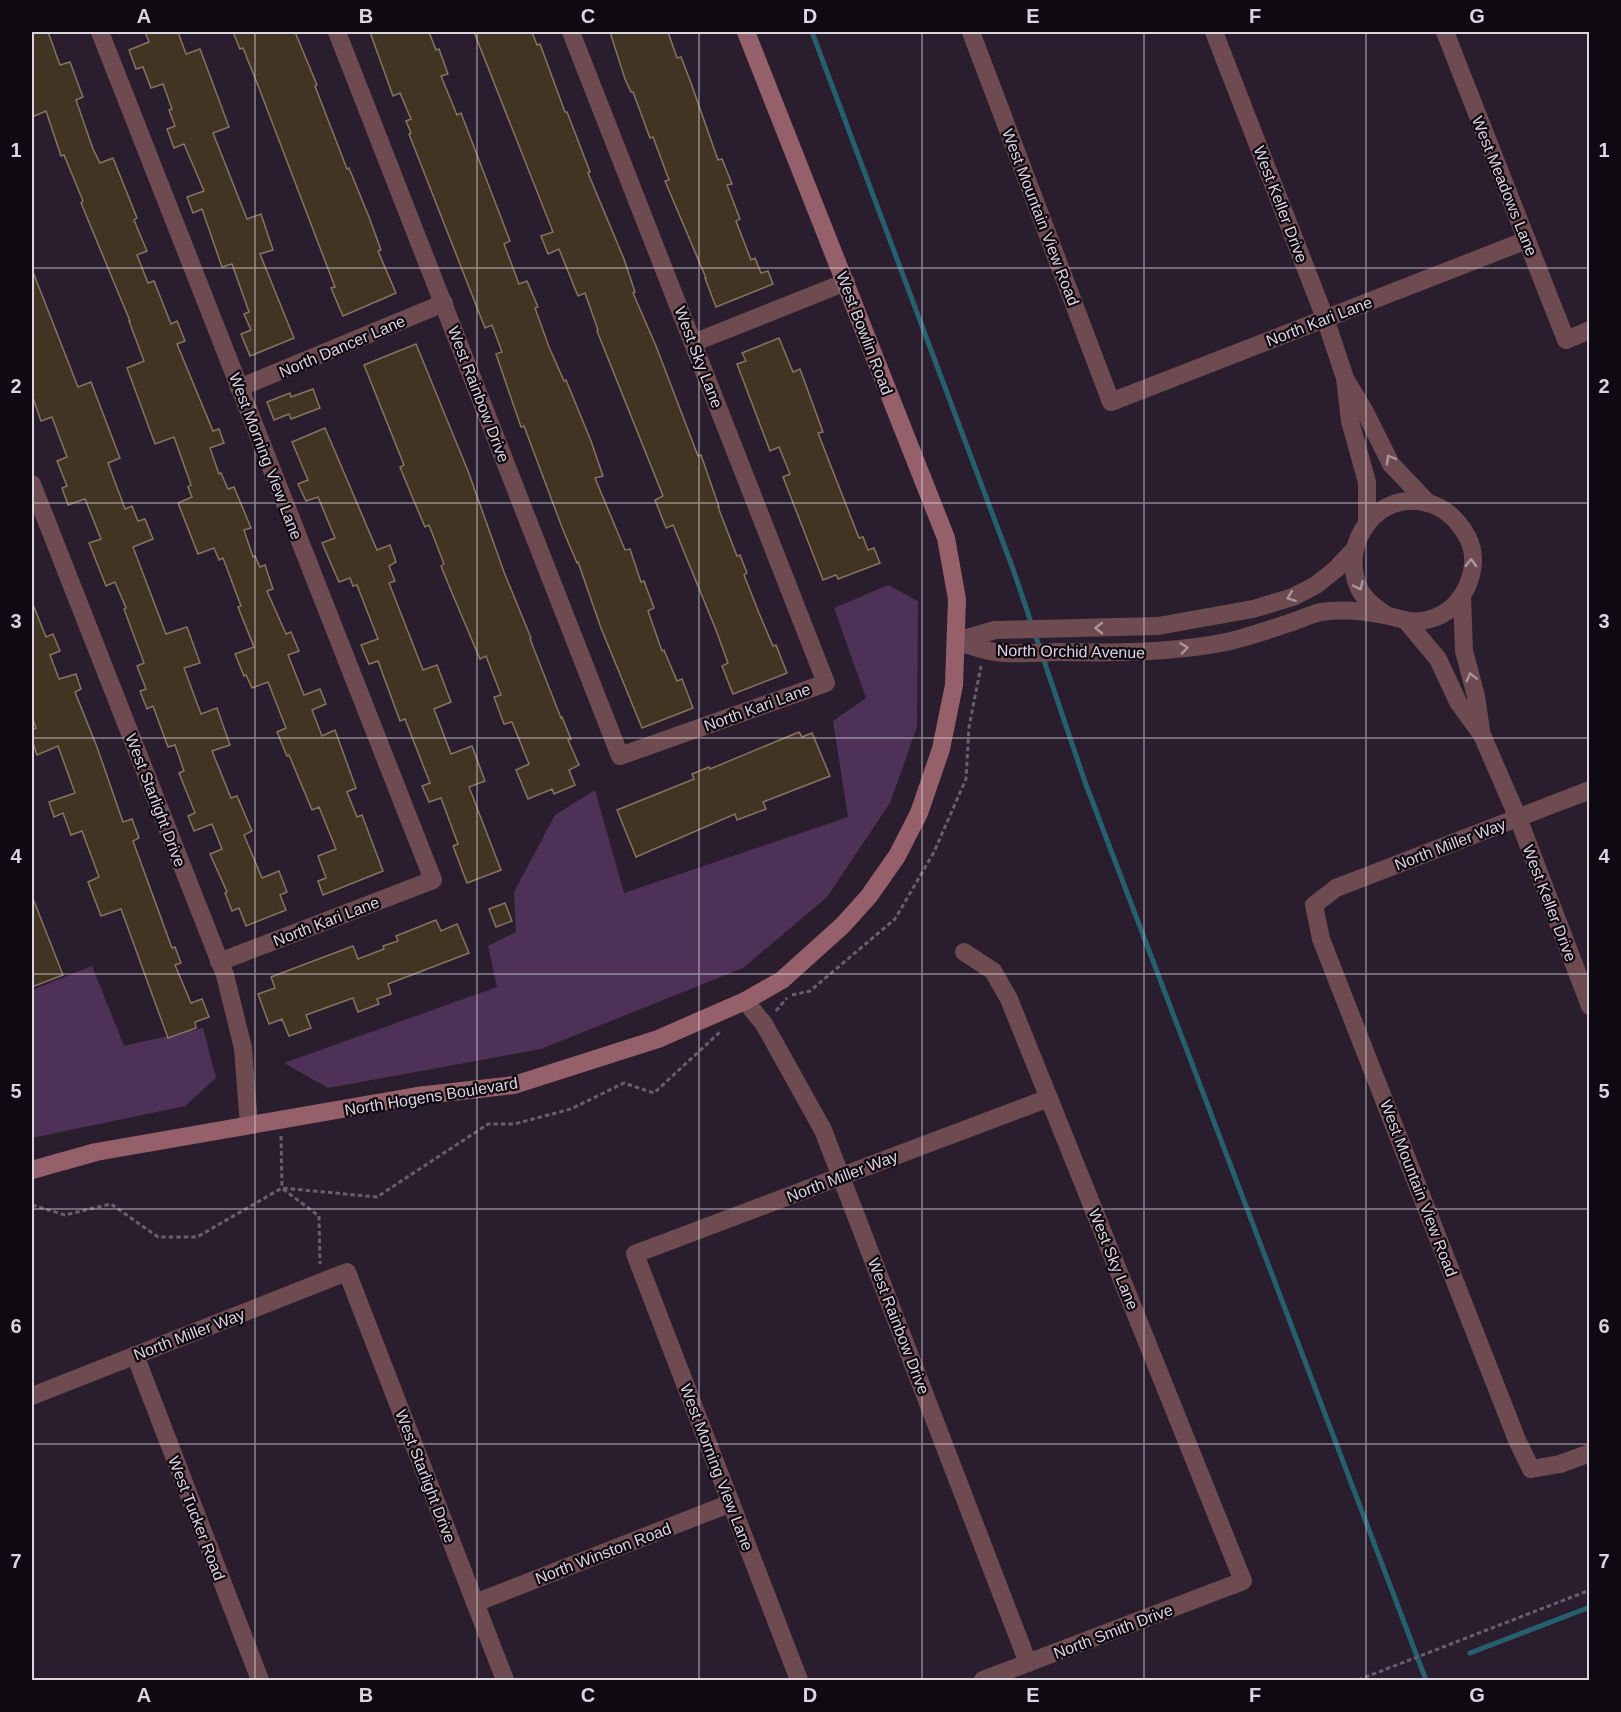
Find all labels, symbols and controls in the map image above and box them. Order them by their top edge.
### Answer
text: A [137,5,151,27]
text: B [359,5,373,27]
text: C [581,5,595,27]
text: D [803,5,817,27]
text: E [1026,5,1040,27]
text: F [1249,5,1261,27]
text: G [1469,5,1485,27]
street label: West Meadows Lane [1469,114,1540,259]
street label: West Mountain View Road [999,126,1082,308]
text: 1 [10,139,22,161]
text: 1 [1598,139,1610,161]
street label: West Keller Drive [1251,144,1311,265]
street label: West Bowlin Road [833,269,896,397]
street label: North Kari Lane [1264,293,1375,349]
street label: West Sky Lane [671,304,726,410]
street label: North Dancer Lane [277,312,408,381]
street label: West Rainbow Drive [445,324,512,465]
street label: West Morning View Lane [226,370,305,542]
text: 2 [10,375,22,397]
text: 2 [1598,375,1610,397]
one-way arrow [1385,455,1397,465]
one-way arrow [1465,558,1478,567]
one-way arrow [1352,579,1364,590]
one-way arrow [1286,589,1297,602]
text: 3 [10,610,22,632]
text: 3 [1598,610,1610,632]
one-way arrow [1095,622,1104,634]
street label: North Orchid Avenue [997,642,1145,661]
one-way arrow [1180,643,1189,655]
one-way arrow [1466,672,1478,683]
street label: North Kari Lane [702,680,813,735]
street label: West Starlight Drive [122,731,189,869]
street label: North Miller Way [1392,815,1508,873]
street label: West Keller Drive [1520,843,1580,964]
text: 4 [10,845,22,867]
text: 4 [1598,845,1610,867]
street label: North Kari Lane [271,893,382,949]
street label: North Hogens Boulevard [343,1074,519,1119]
text: 5 [10,1080,22,1102]
text: 5 [1598,1080,1610,1102]
street label: West Mountain View Road [1377,1097,1460,1279]
street label: North Miller Way [784,1147,900,1205]
street label: West Sky Lane [1086,1206,1142,1312]
street label: West Rainbow Drive [865,1256,932,1397]
street label: North Miller Way [131,1305,247,1363]
text: 6 [10,1315,22,1337]
text: 6 [1598,1315,1610,1337]
street label: West Morning View Lane [677,1381,756,1553]
street label: West Starlight Drive [392,1407,459,1545]
street label: West Tucker Road [165,1454,228,1583]
street label: North Winston Road [533,1520,673,1587]
text: 7 [10,1550,22,1572]
text: 7 [1598,1550,1610,1572]
street label: North Smith Drive [1051,1601,1175,1662]
text: A [137,1684,151,1706]
text: B [359,1684,373,1706]
text: C [581,1684,595,1706]
text: D [803,1684,817,1706]
text: E [1026,1684,1040,1706]
text: F [1249,1684,1261,1706]
text: G [1469,1684,1485,1706]

